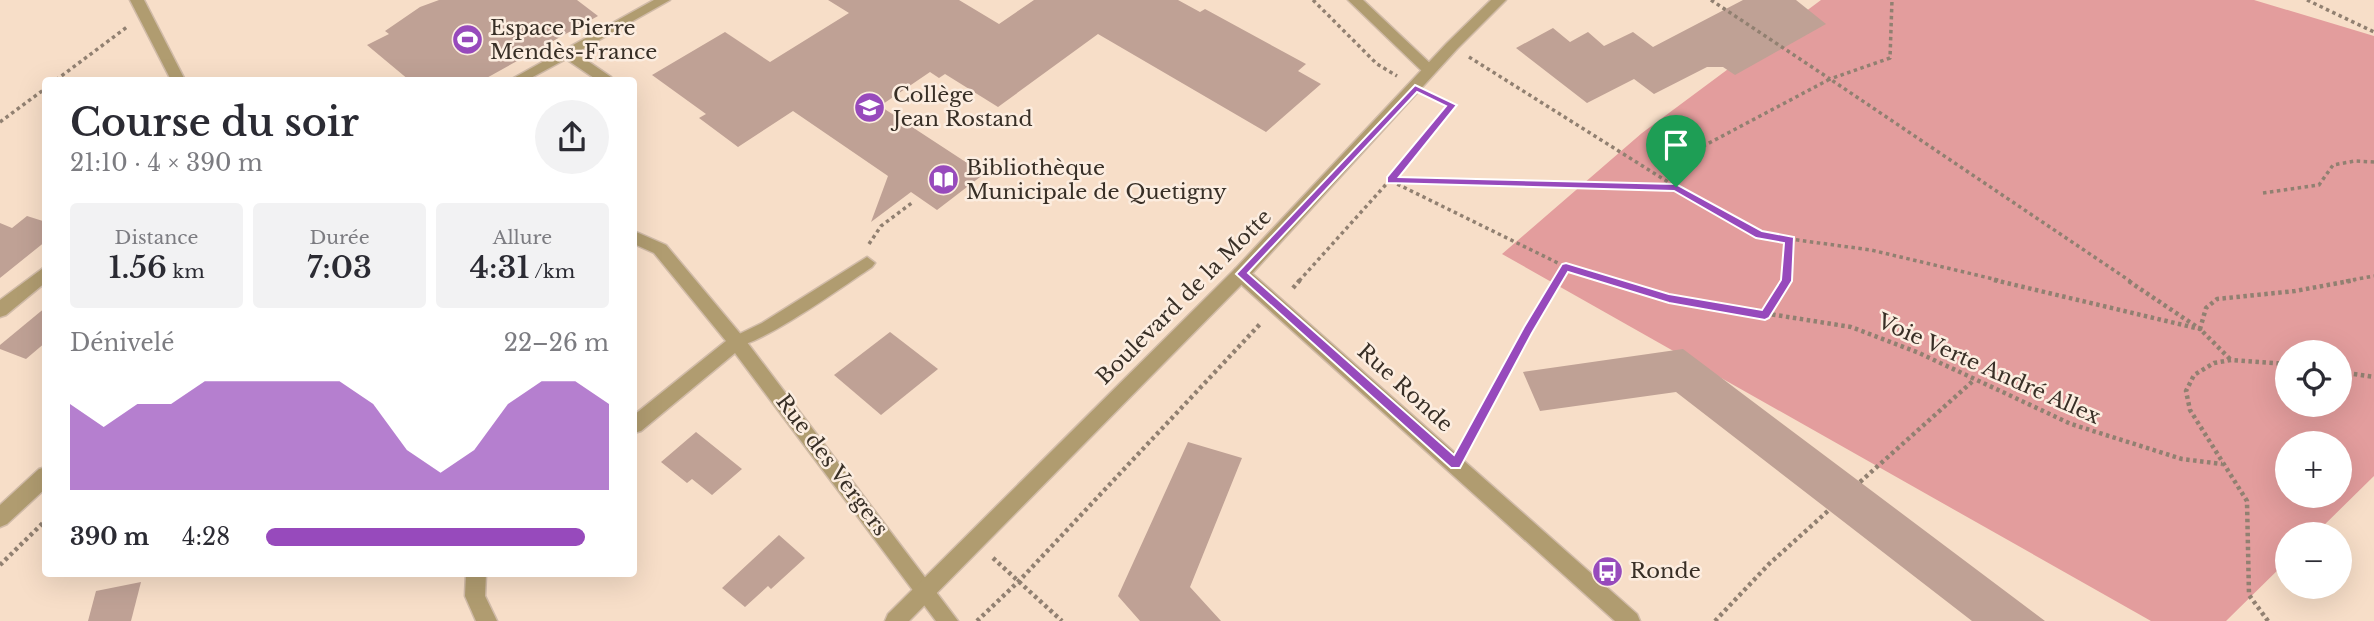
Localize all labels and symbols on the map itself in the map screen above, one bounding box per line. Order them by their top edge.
place label: Espace Pierre Mendès-France [490,15,657,65]
sports icon: Espace Pierre Mendès-France [450,23,484,57]
place label: Collège Jean Rostand [890,82,1033,132]
school or university icon: Collège Jean Rostand [853,90,887,124]
pin [1646,115,1706,187]
place label: Bibliothèque Municipale de Quetigny [966,155,1227,205]
library icon: Bibliothèque Municipale de Quetigny [926,163,960,197]
street label: Boulevard de la Motte [1091,204,1277,390]
street label: Voie Verte André Allex [1873,308,2105,430]
street label: Rue Ronde [1352,338,1458,438]
street label: Rue des Vergers [770,389,894,541]
bus stop icon: Ronde [1590,554,1624,588]
place label: Ronde [1630,558,1701,584]

